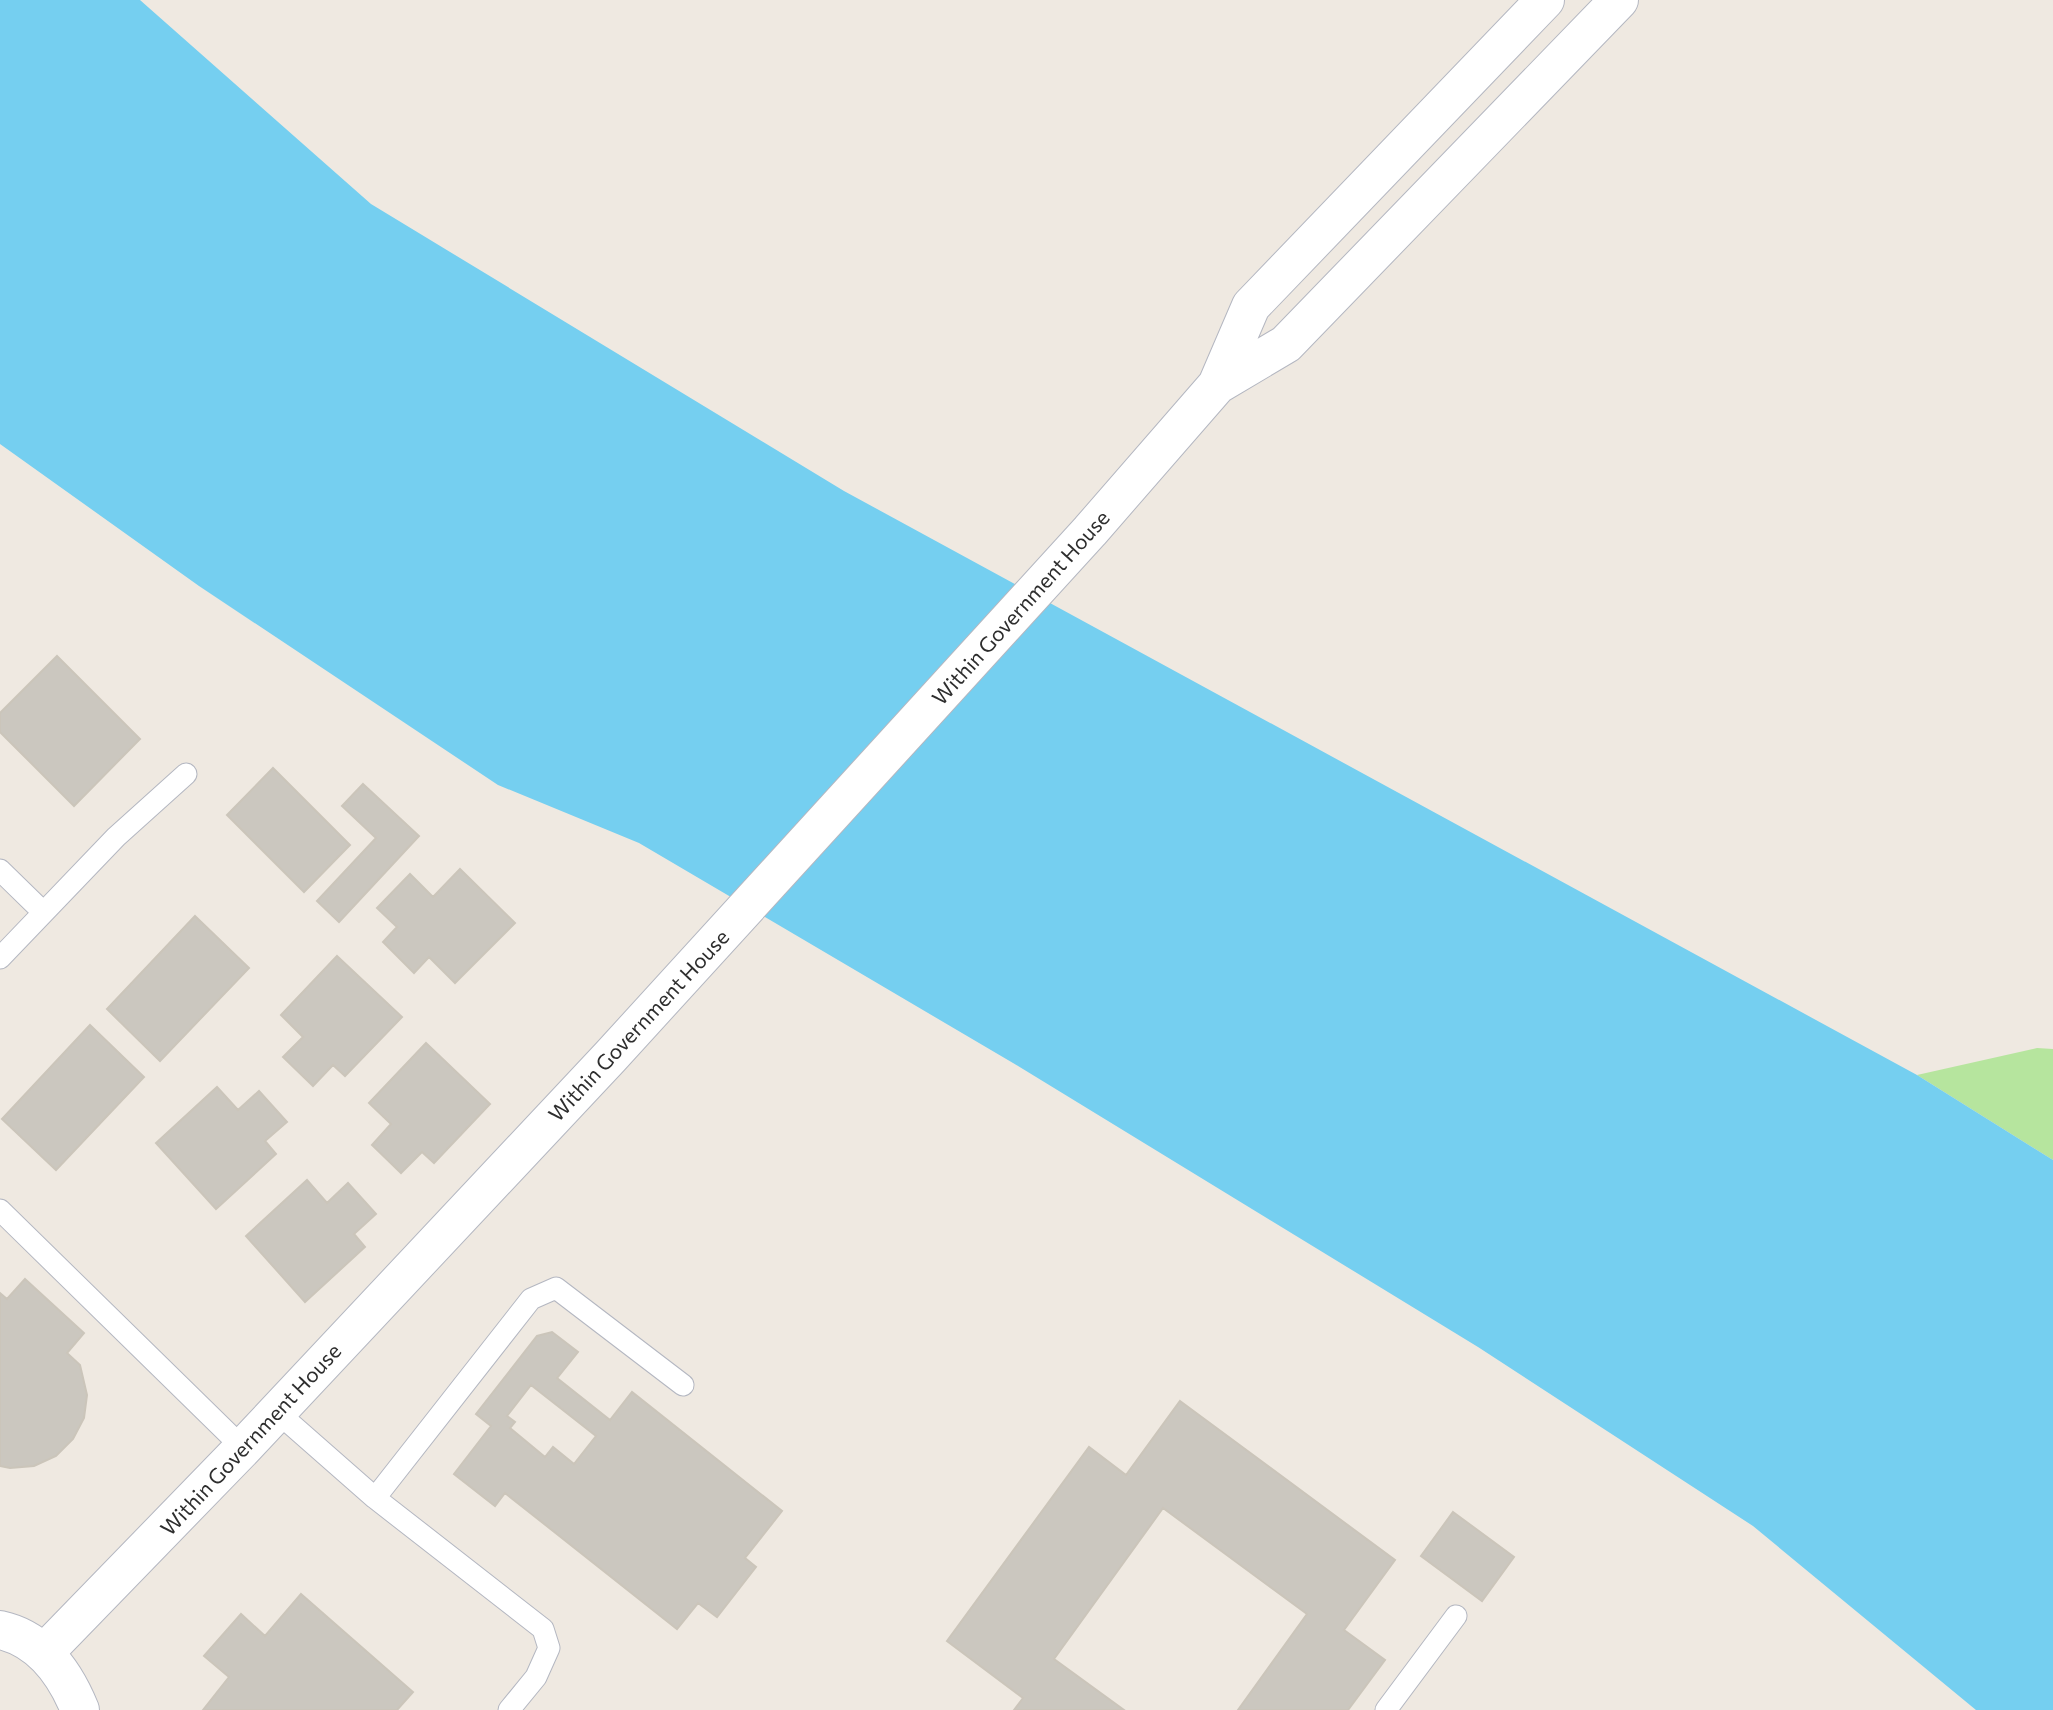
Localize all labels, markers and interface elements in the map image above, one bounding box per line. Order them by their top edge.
street label: Within Government House [926,505,1114,709]
street label: Within Government House [543,924,733,1126]
street label: Within Government House [155,1338,345,1540]

